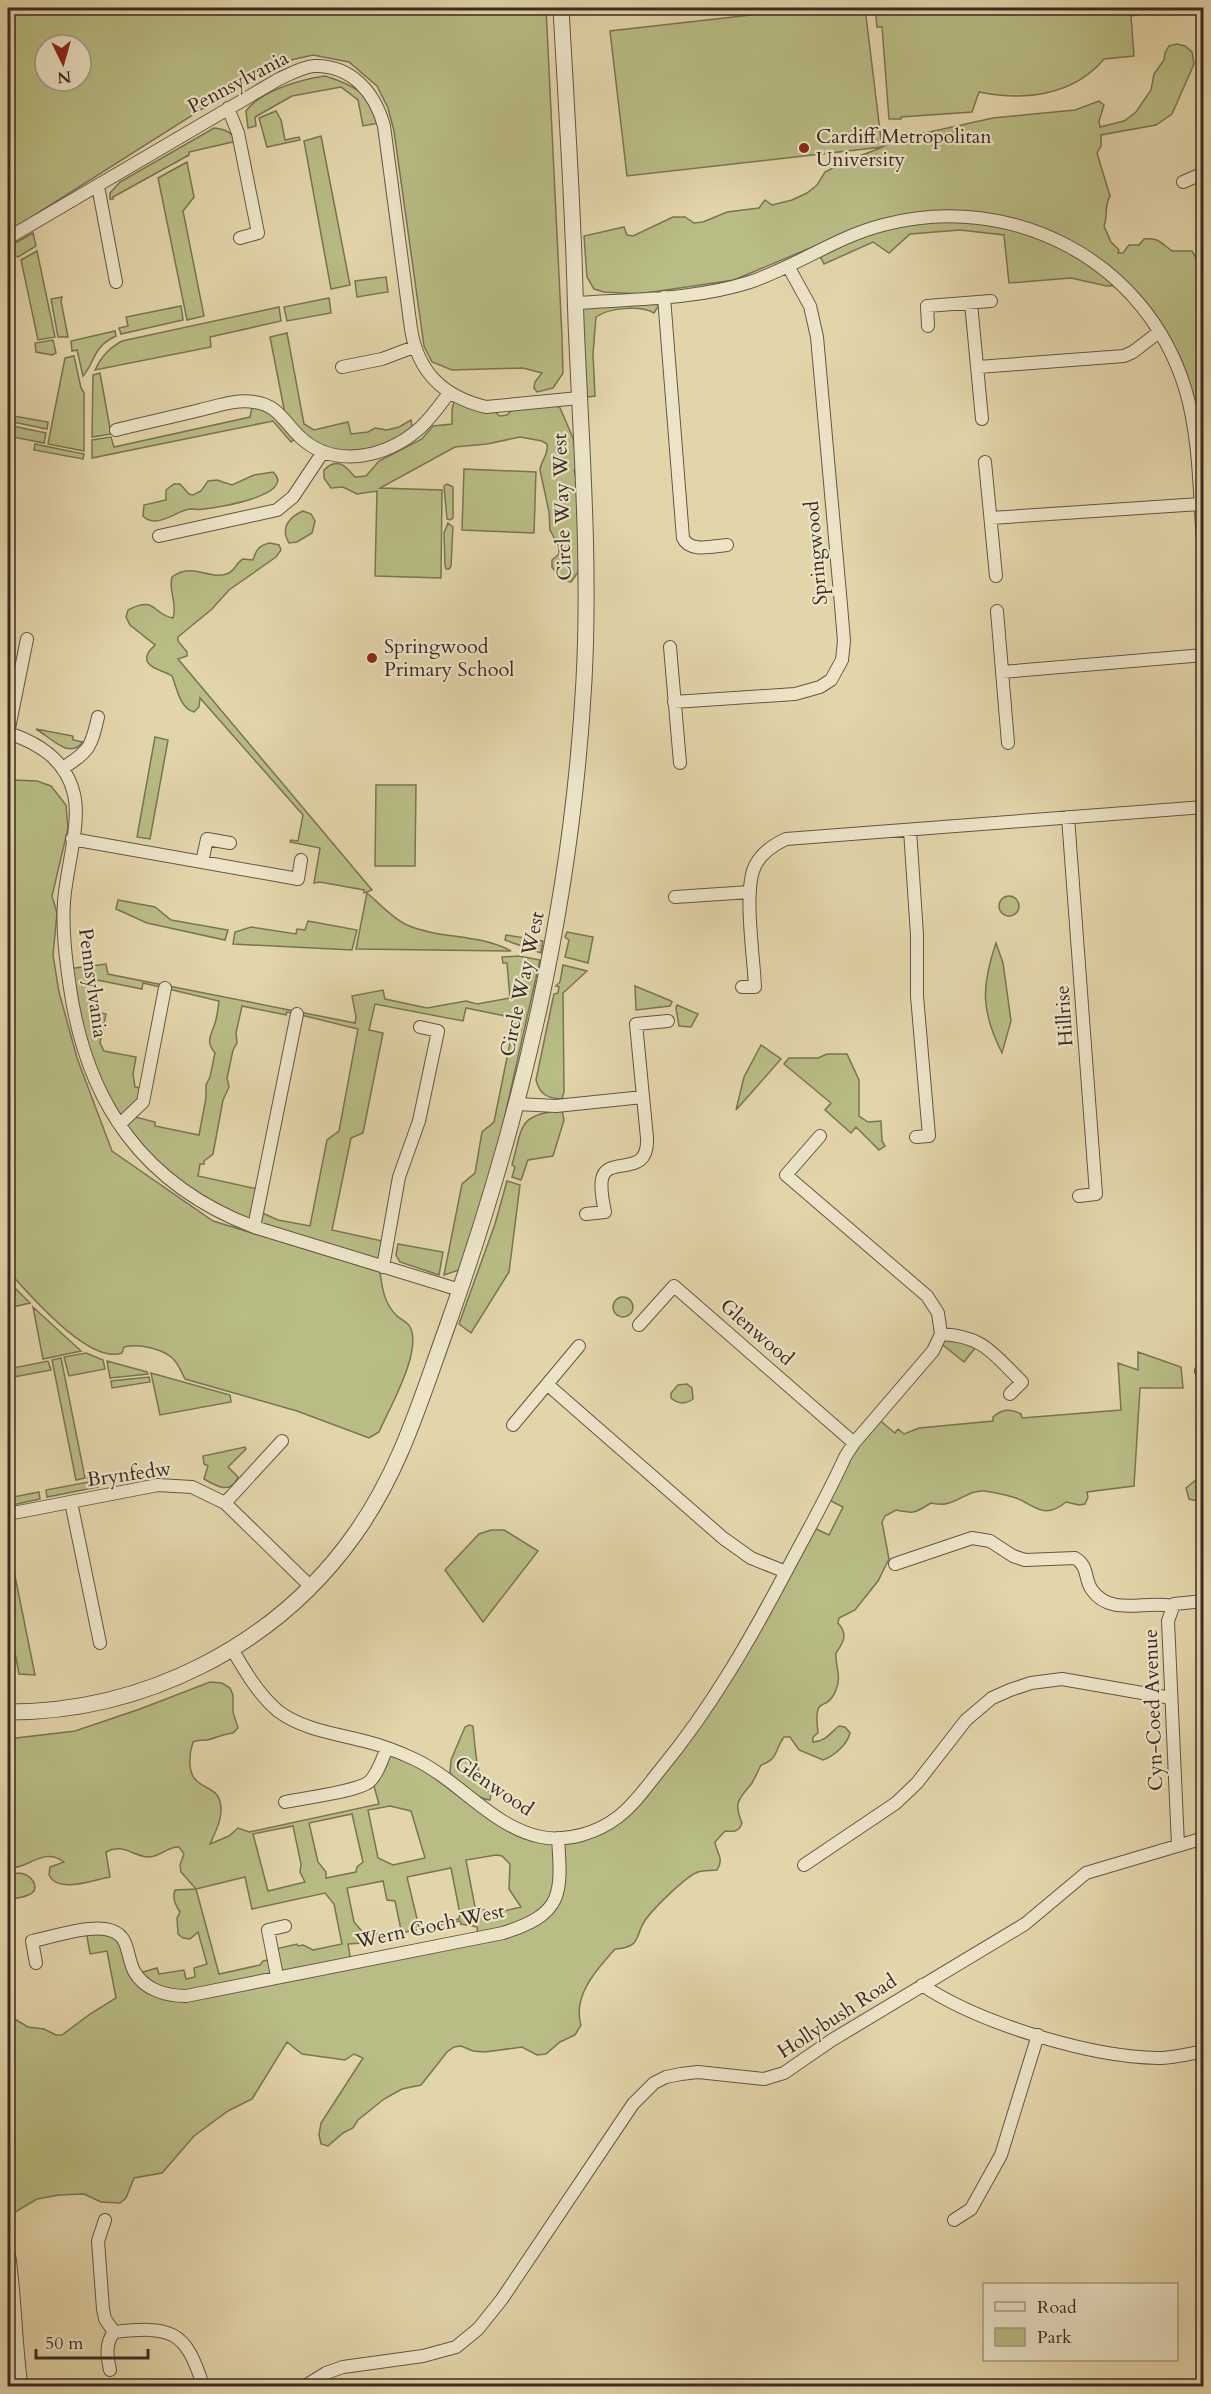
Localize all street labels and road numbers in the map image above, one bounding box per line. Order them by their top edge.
street label: Pennsylvania [183,44,293,120]
street label: Circle Way West [546,432,578,581]
street label: Springwood [798,499,834,606]
street label: Circle Way West [493,908,551,1059]
street label: Pennsylvania [72,926,114,1040]
street label: Hillrise [1048,985,1080,1047]
street label: Glenwood [714,1292,800,1372]
street label: Brynfedw [85,1455,173,1493]
street label: Cyn-Coed Avenue [1137,1628,1169,1792]
street label: Glenwood [449,1750,539,1822]
street label: Wern Goch West [352,1897,508,1955]
street label: Hollybush Road [772,1967,902,2065]

